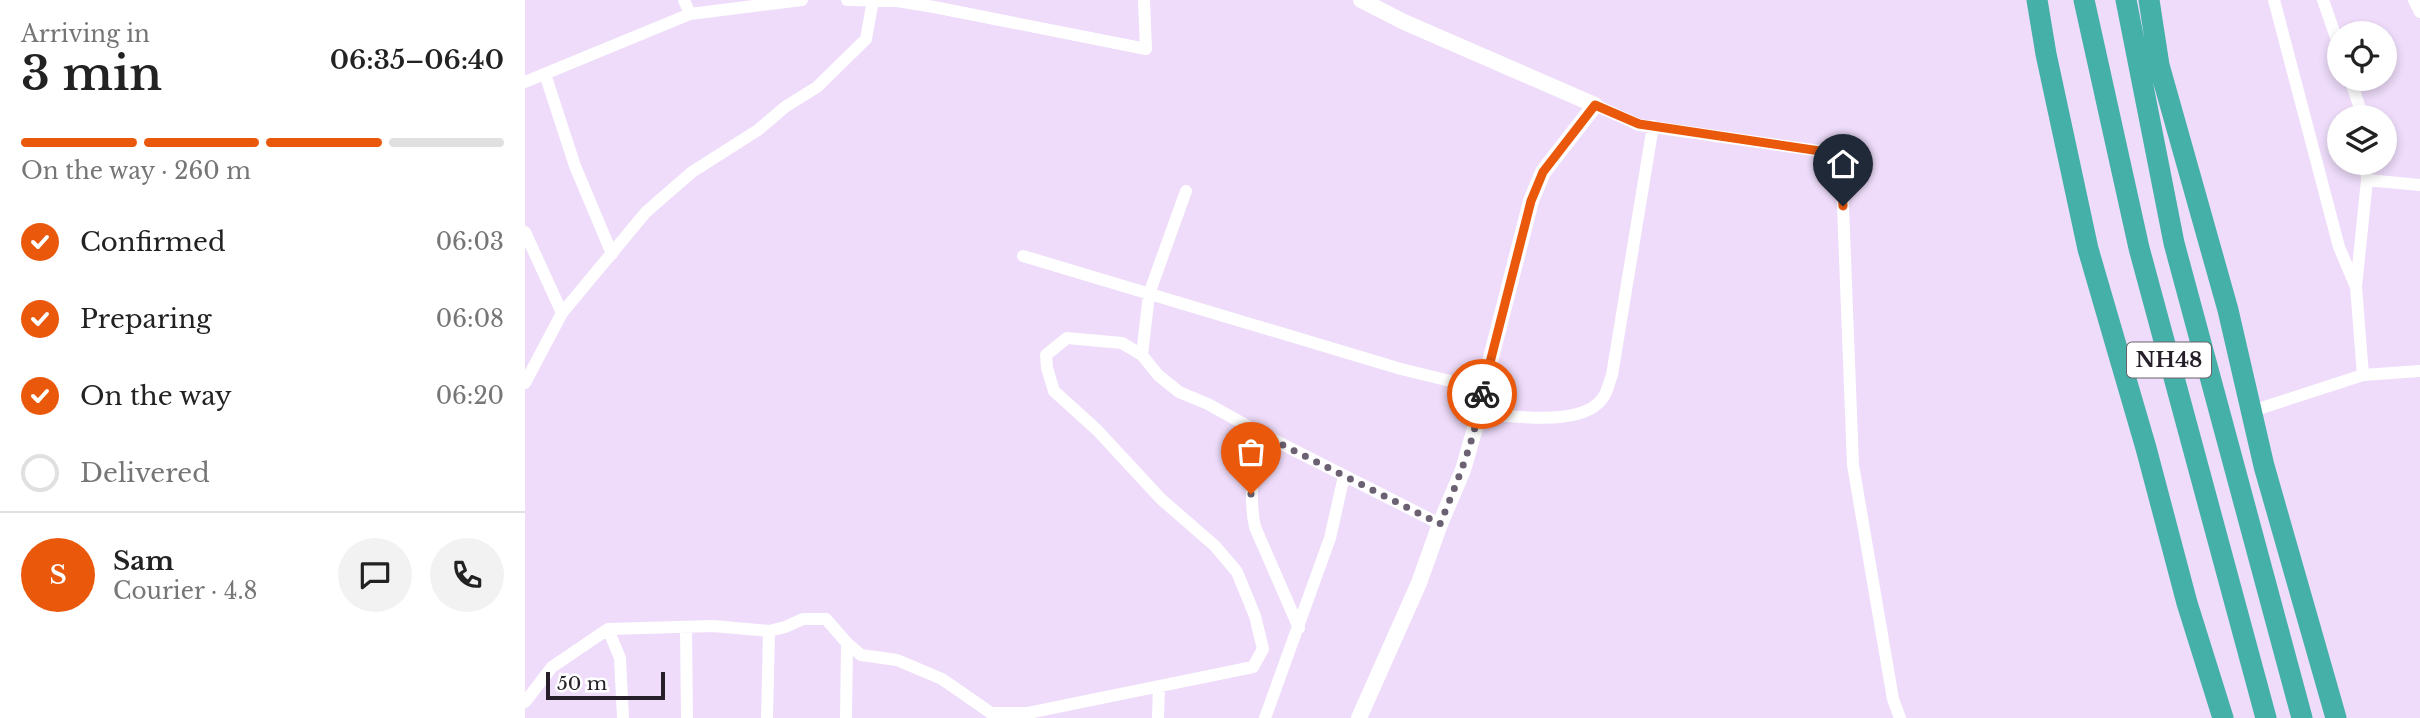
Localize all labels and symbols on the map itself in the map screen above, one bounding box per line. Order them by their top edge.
pin [1813,134,1873,206]
road number: NH48 [2127,342,2211,378]
courier [1447,359,1517,429]
pin [1221,422,1281,494]
scale bar [546,669,665,701]

